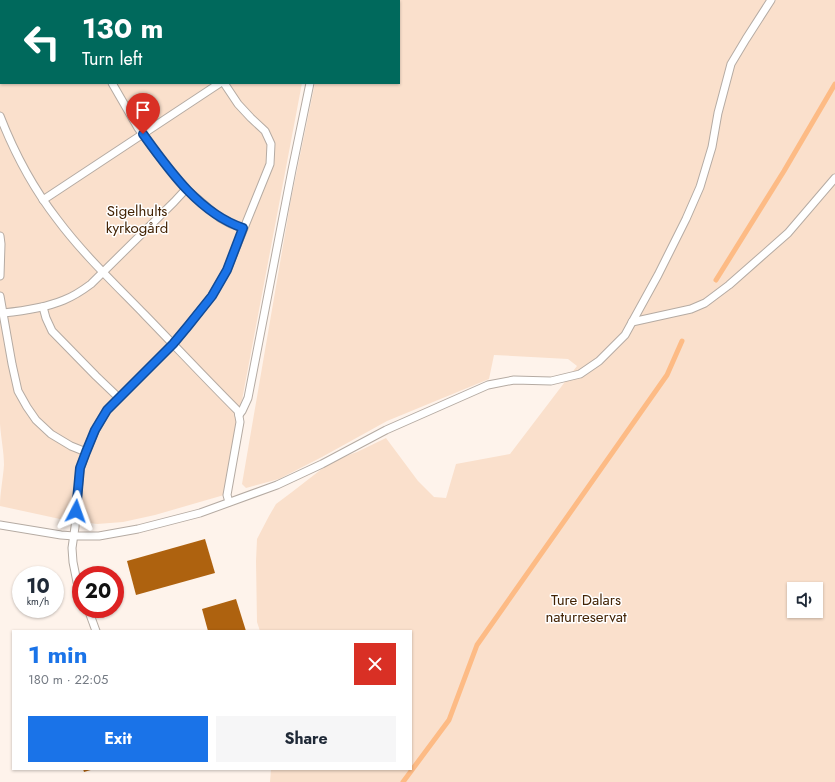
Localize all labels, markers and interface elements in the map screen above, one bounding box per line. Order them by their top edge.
text: 130 m [82,8,164,49]
icon: left [16,16,68,68]
text: Turn left [82,46,142,72]
pin [126,93,160,134]
icon: arrive [132,99,154,121]
park label: Sigelhults kyrkogård [106,200,168,239]
position arrow [55,490,97,532]
speed limit sign: 20 [72,566,124,618]
text: 10 [26,572,50,601]
map controls [787,582,823,618]
button: sound [787,582,823,618]
park label: Ture Dalars naturreservat [545,589,627,628]
text: km/h [27,594,49,609]
text: 1 min [28,637,88,672]
button: close [354,643,396,685]
text: 180 m · 22:05 [28,670,108,689]
button: Exit [28,716,208,762]
button: Share [216,716,396,762]

